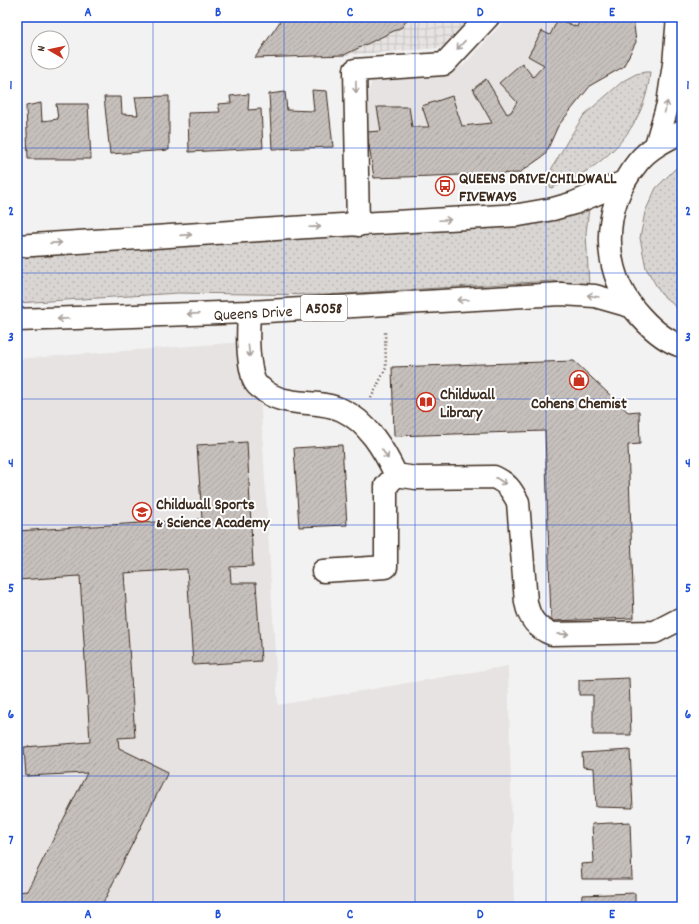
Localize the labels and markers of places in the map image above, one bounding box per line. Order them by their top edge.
place label: QUEENS DRIVE/CHILDWALL FIVEWAYS [459,168,617,209]
bus stop icon: QUEENS DRIVE/CHILDWALL FIVEWAYS [434,175,456,197]
shop icon: Cohens Chemist [568,369,590,391]
place label: Childwall Library [440,384,495,425]
library icon: Childwall Library [415,391,437,413]
place label: Cohens Chemist [531,393,627,416]
place label: Childwall Sports & Science Academy [156,494,271,535]
school or university icon: Childwall Sports & Science Academy [131,501,153,523]

